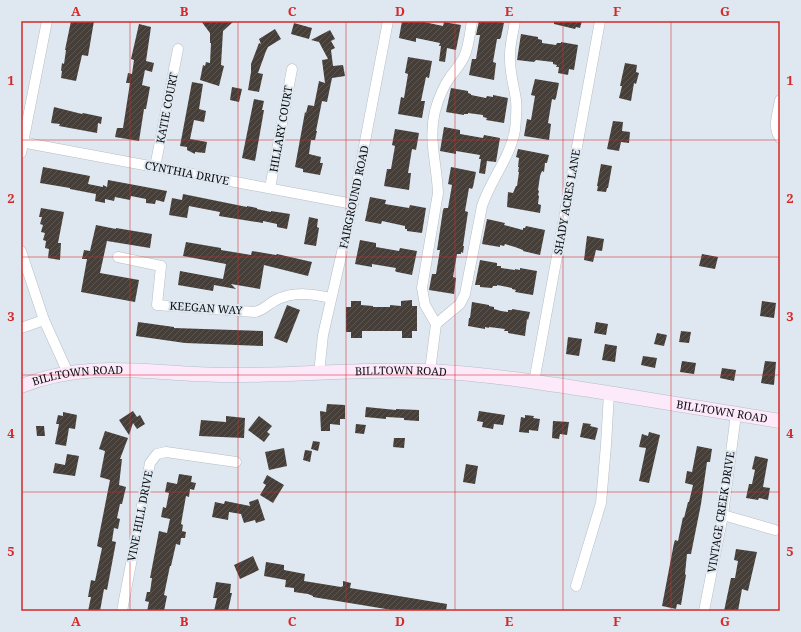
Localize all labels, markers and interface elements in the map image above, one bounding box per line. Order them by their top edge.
text: A [71,2,81,20]
text: B [180,2,189,20]
text: C [288,2,297,20]
text: D [395,2,405,20]
text: E [505,2,514,20]
text: F [613,2,621,20]
text: G [720,2,730,20]
text: 1 [7,71,15,89]
street label: KATIE COURT [152,71,181,145]
text: 1 [786,71,794,89]
street label: HILLARY COURT [266,84,296,173]
street label: FAIRGROUND ROAD [335,144,372,250]
street label: SHADY ACRES LANE [550,148,583,256]
street label: CYNTHIA DRIVE [144,157,231,188]
text: 2 [7,189,15,207]
text: 2 [786,189,794,207]
street label: KEEGAN WAY [169,297,243,318]
text: 3 [7,307,15,325]
text: 3 [786,307,794,325]
street label: BILLTOWN ROAD [30,362,123,389]
street label: BILLTOWN ROAD [354,362,447,379]
street label: BILLTOWN ROAD [675,396,769,426]
text: 4 [7,424,15,442]
text: 4 [786,424,794,442]
street label: VINTAGE CREEK DRIVE [703,450,738,574]
street label: VINE HILL DRIVE [123,469,156,563]
text: 5 [7,542,15,560]
text: 5 [786,542,794,560]
text: A [71,612,81,630]
text: B [180,612,189,630]
text: C [288,612,297,630]
text: D [395,612,405,630]
text: E [505,612,514,630]
text: F [613,612,621,630]
text: G [720,612,730,630]

